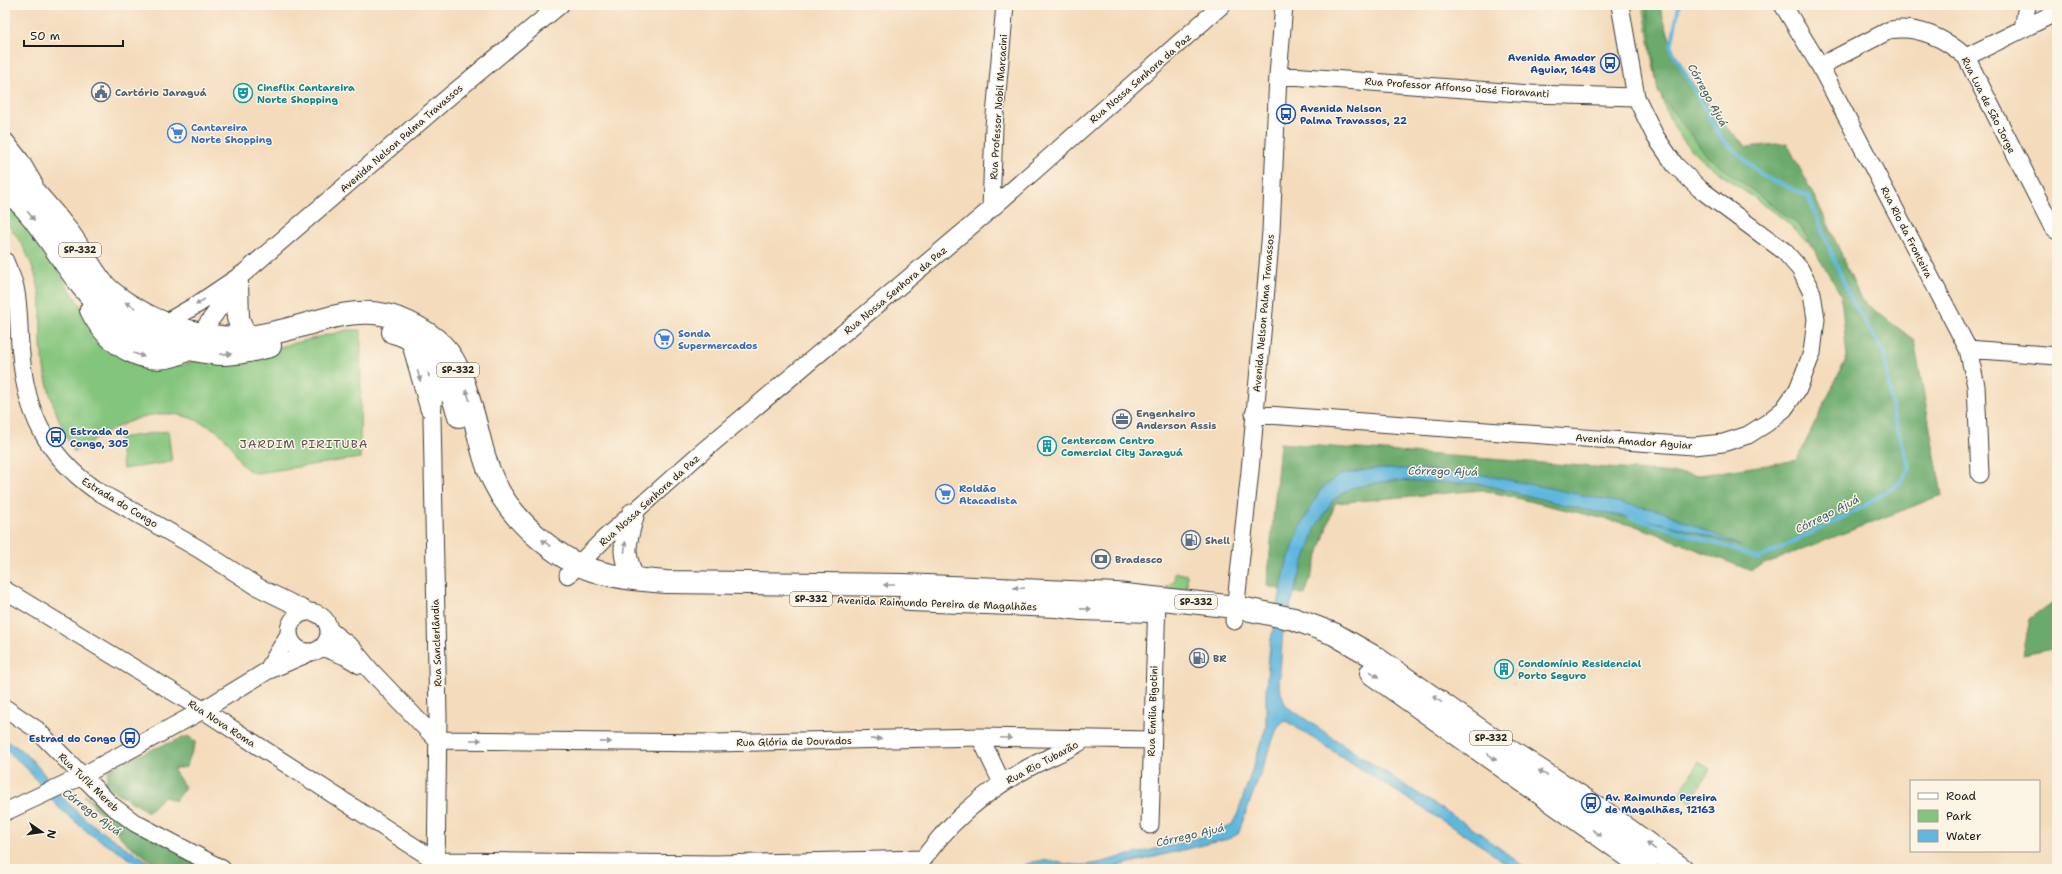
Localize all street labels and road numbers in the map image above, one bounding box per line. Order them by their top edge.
street label: Rua Nossa Senhora da Paz [1087,31,1194,126]
street label: Rua Professor Nobil Marcacini [987,34,1010,180]
street label: Rua Lua de São Jorge [1959,55,2019,156]
street label: Rua Professor Affonso José Fioravanti [1364,75,1550,100]
street label: Avenida Nelson Palma Travassos [337,81,466,195]
street label: Rua Rio da Fronteira [1878,184,1936,281]
street label: Avenida Nelson Palma Travassos [1250,233,1277,393]
road number: SP-332 [59,243,101,257]
street label: Rua Nossa Senhora da Paz [841,243,950,337]
road number: SP-332 [437,363,479,377]
street label: Avenida Amador Aguiar [1575,431,1693,452]
street label: Rua Nossa Senhora da Paz [596,452,702,549]
street label: Estrada do Congo [79,474,160,530]
road number: SP-332 [790,592,832,606]
street label: Avenida Raimundo Pereira de Magalhães [837,594,1037,613]
road number: SP-332 [1175,595,1217,609]
street label: Rua Sanclerlândia [428,598,445,687]
street label: Rua Emília Bigotini [1144,665,1161,757]
street label: Rua Nova Roma [186,697,258,750]
road number: SP-332 [1470,731,1512,745]
street label: Rua Glória de Dourados [736,734,852,749]
street label: Rua Rio Tubarão [1004,738,1081,787]
street label: Rua Tufik Mereb [56,750,122,815]

